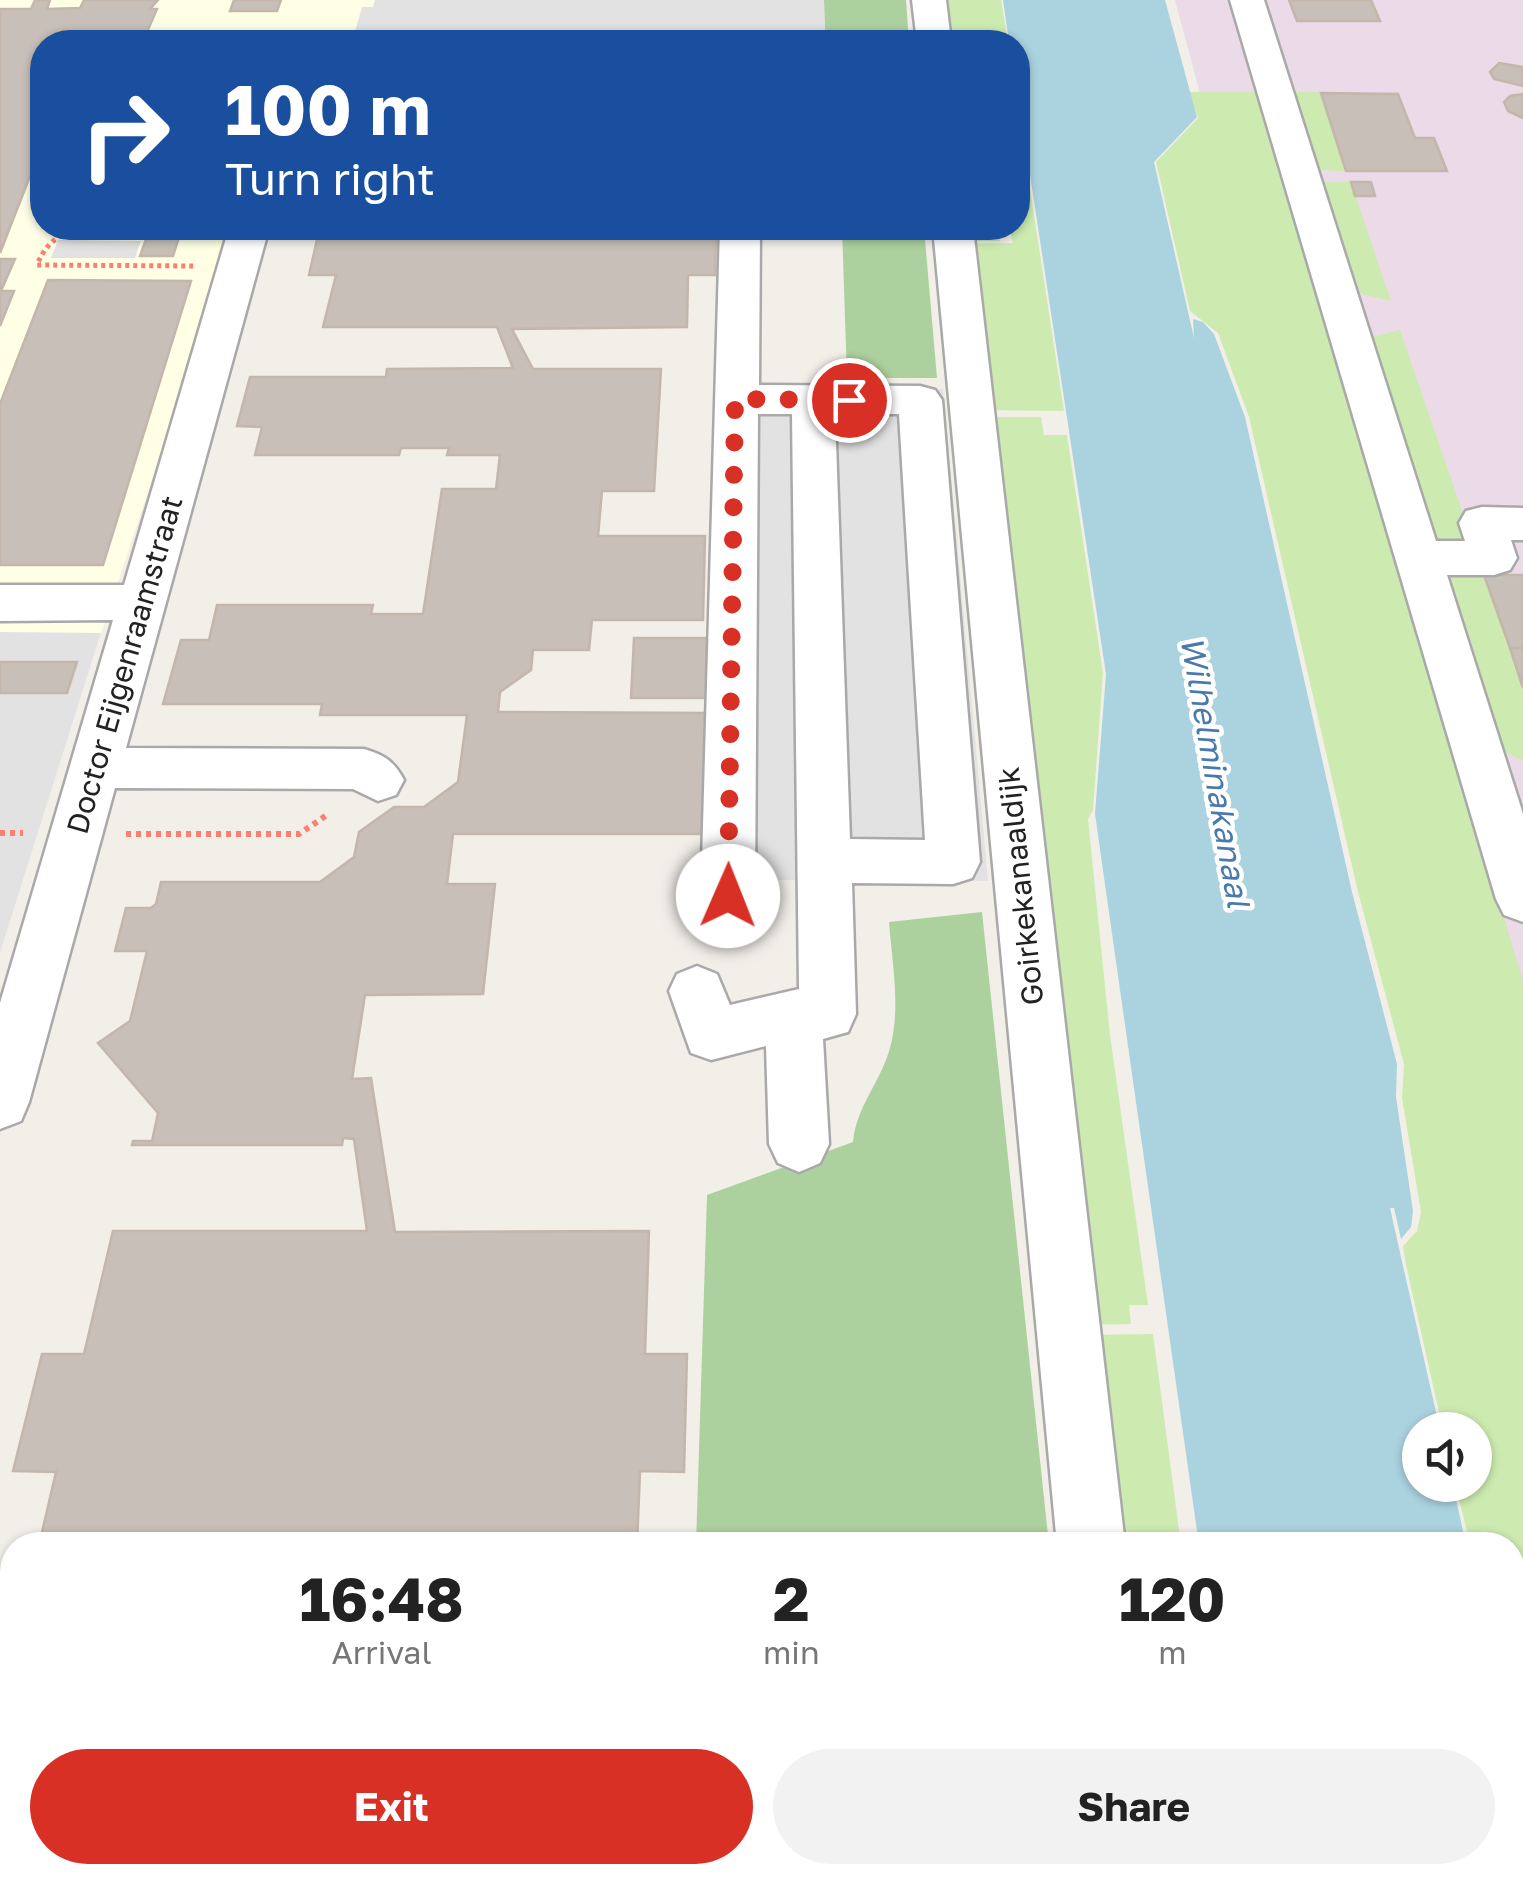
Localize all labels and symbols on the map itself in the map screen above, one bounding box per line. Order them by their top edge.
pin [807,358,892,443]
street label: Doctor Eijgenraamstraat [59,492,190,838]
water label: Wilhelminakanaal [1173,633,1259,912]
street label: Goirkekanaaldijk [990,765,1050,1007]
position arrow [676,844,780,948]

